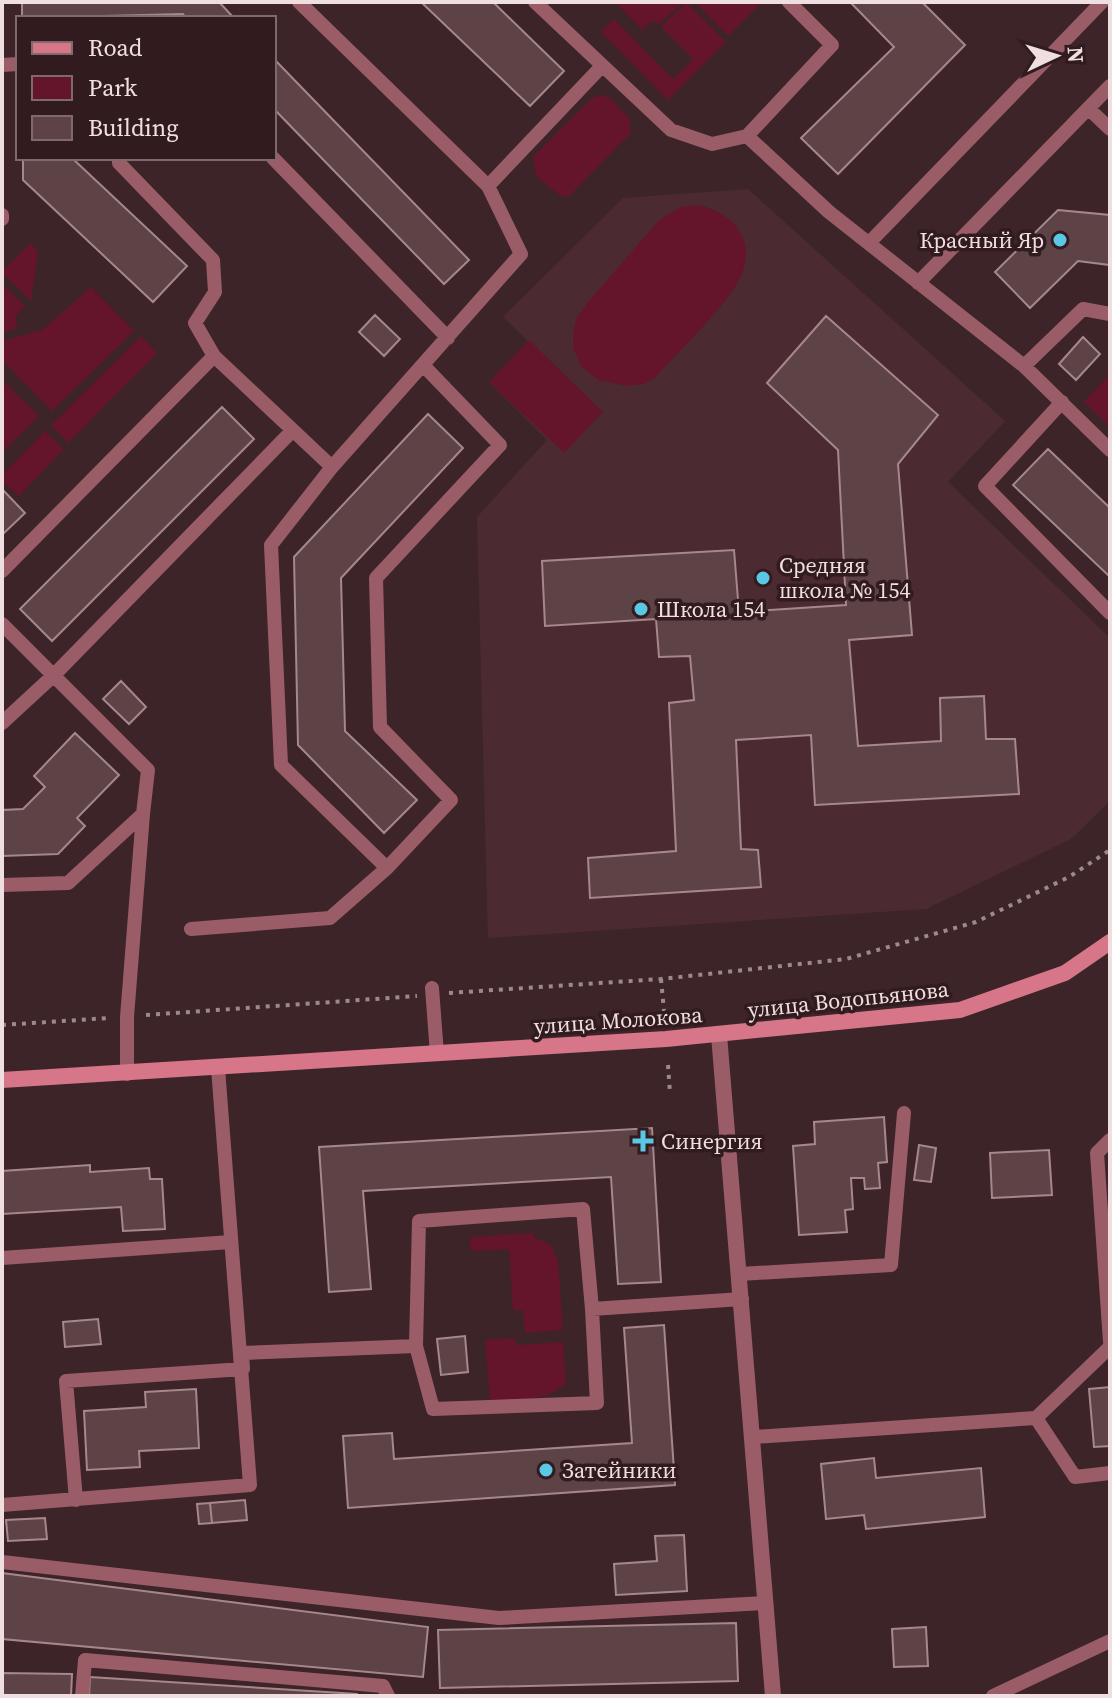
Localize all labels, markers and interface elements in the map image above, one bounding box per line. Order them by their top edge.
legend [16,16,276,160]
north arrow [1016,16,1096,96]
text: Road [88,31,143,64]
text: N [1060,46,1091,64]
text: Park [88,71,138,104]
text: Building [88,111,179,144]
place label: Красный Яр [920,225,1044,255]
marker: Красный Яр [1051,231,1069,249]
place label: Средняя школа № 154 [779,550,911,605]
marker: Средняя школа № 154 [754,569,772,587]
place label: Школа 154 [657,594,765,624]
marker: Школа 154 [632,600,650,618]
street label: улица Водопьянова [746,973,951,1024]
street label: улица Молокова [533,999,704,1041]
place label: Синергия [661,1126,762,1156]
marker: Синергия [632,1130,654,1152]
place label: Затейники [562,1455,676,1485]
marker: Затейники [537,1461,555,1479]

